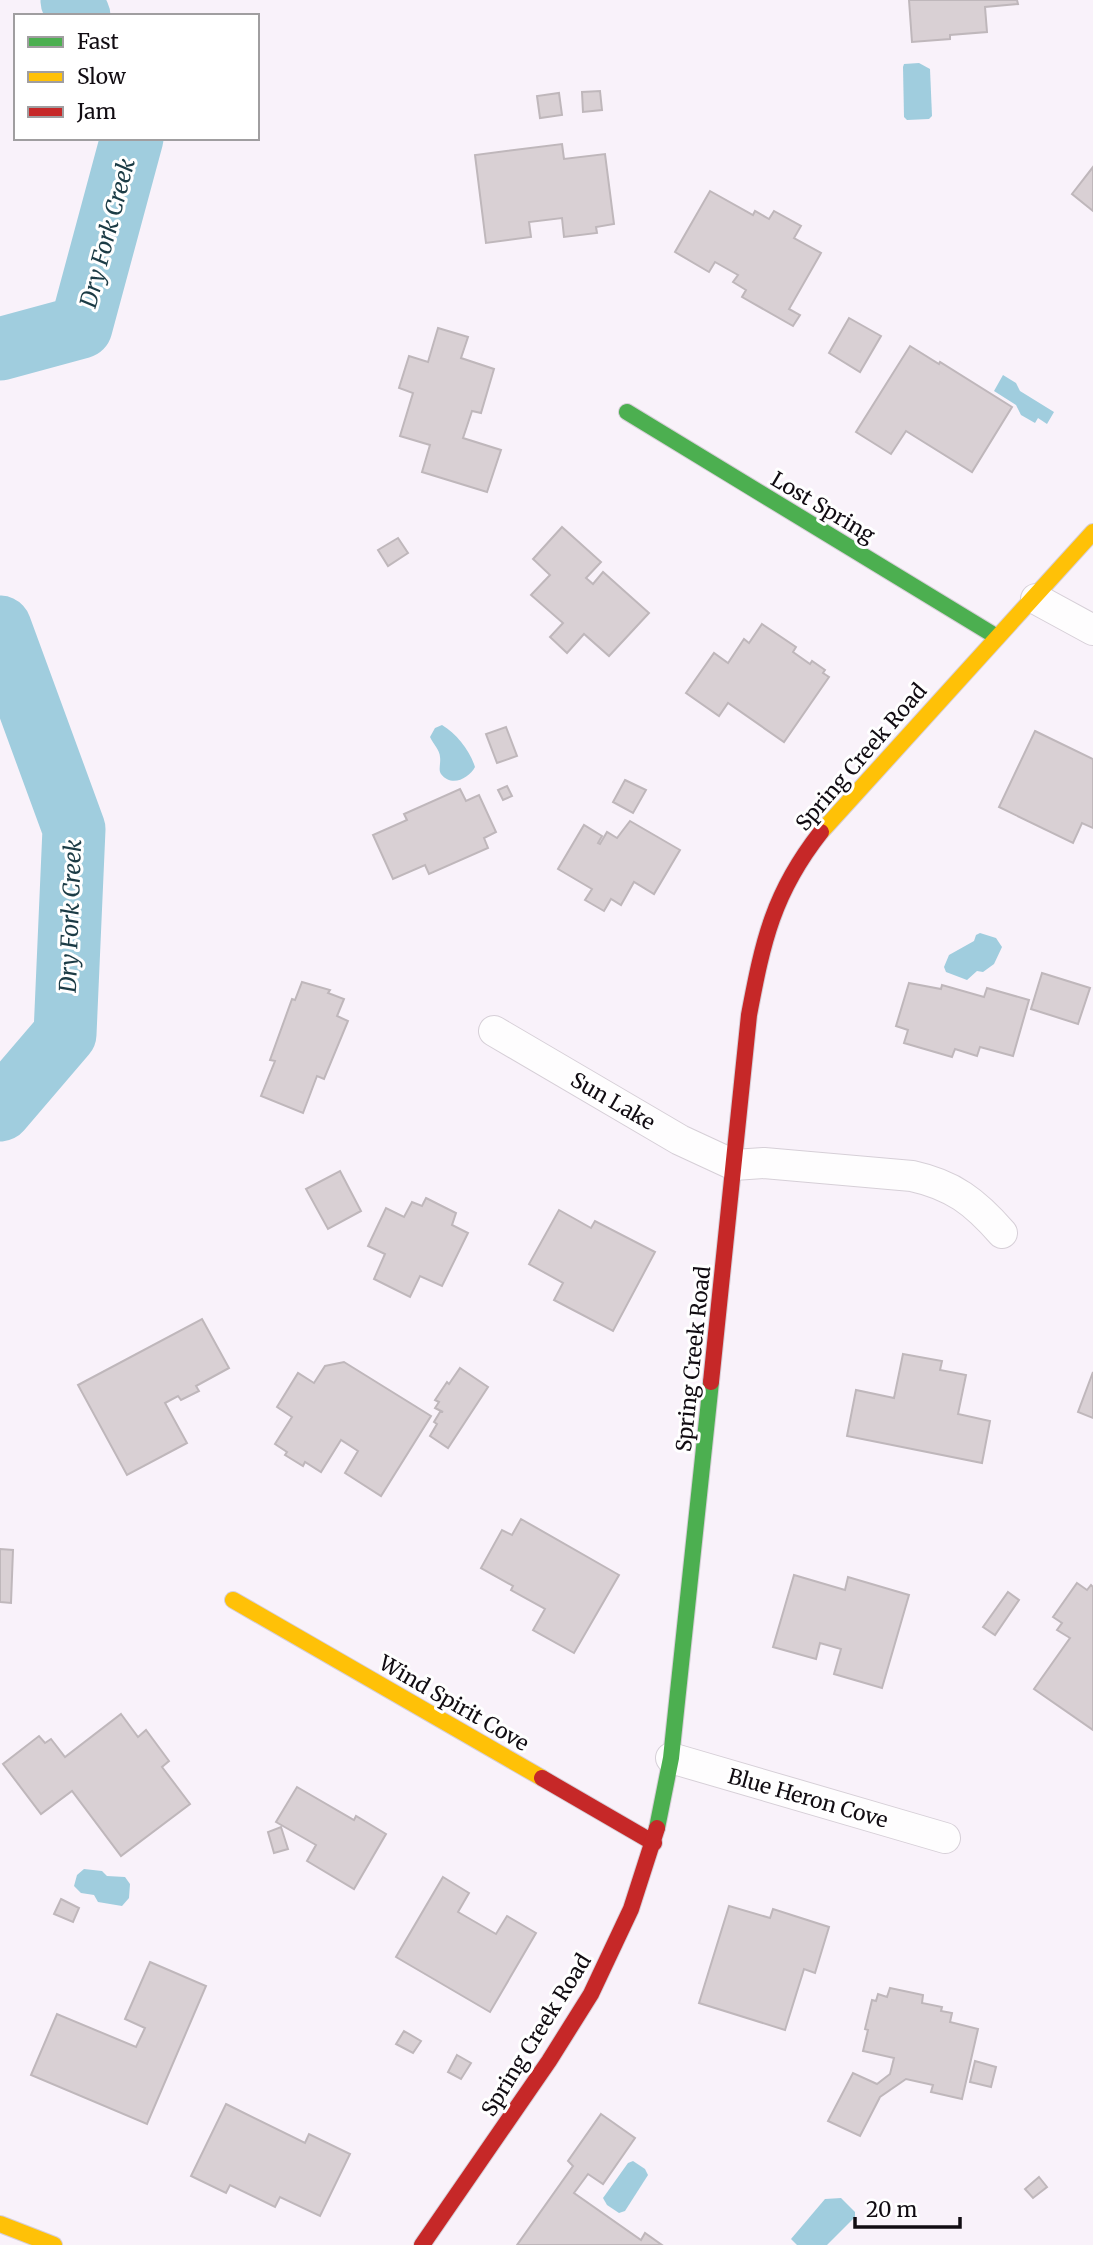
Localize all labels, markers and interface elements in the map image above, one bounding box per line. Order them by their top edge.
legend [14,14,259,140]
text: Fast [77,28,119,55]
text: Slow [77,63,126,90]
text: Jam [76,98,116,125]
water label: Dry Fork Creek [73,155,141,312]
street label: Lost Spring [766,465,880,549]
street label: Spring Creek Road [790,677,933,836]
water label: Dry Fork Creek [53,838,87,994]
street label: Sun Lake [566,1066,660,1136]
street label: Spring Creek Road [670,1264,716,1453]
street label: Wind Spirit Cove [373,1649,534,1757]
street label: Blue Heron Cove [725,1762,891,1834]
street label: Spring Creek Road [475,1948,597,2121]
scale bar [855,2186,960,2230]
text: 20 m [866,2196,918,2223]

